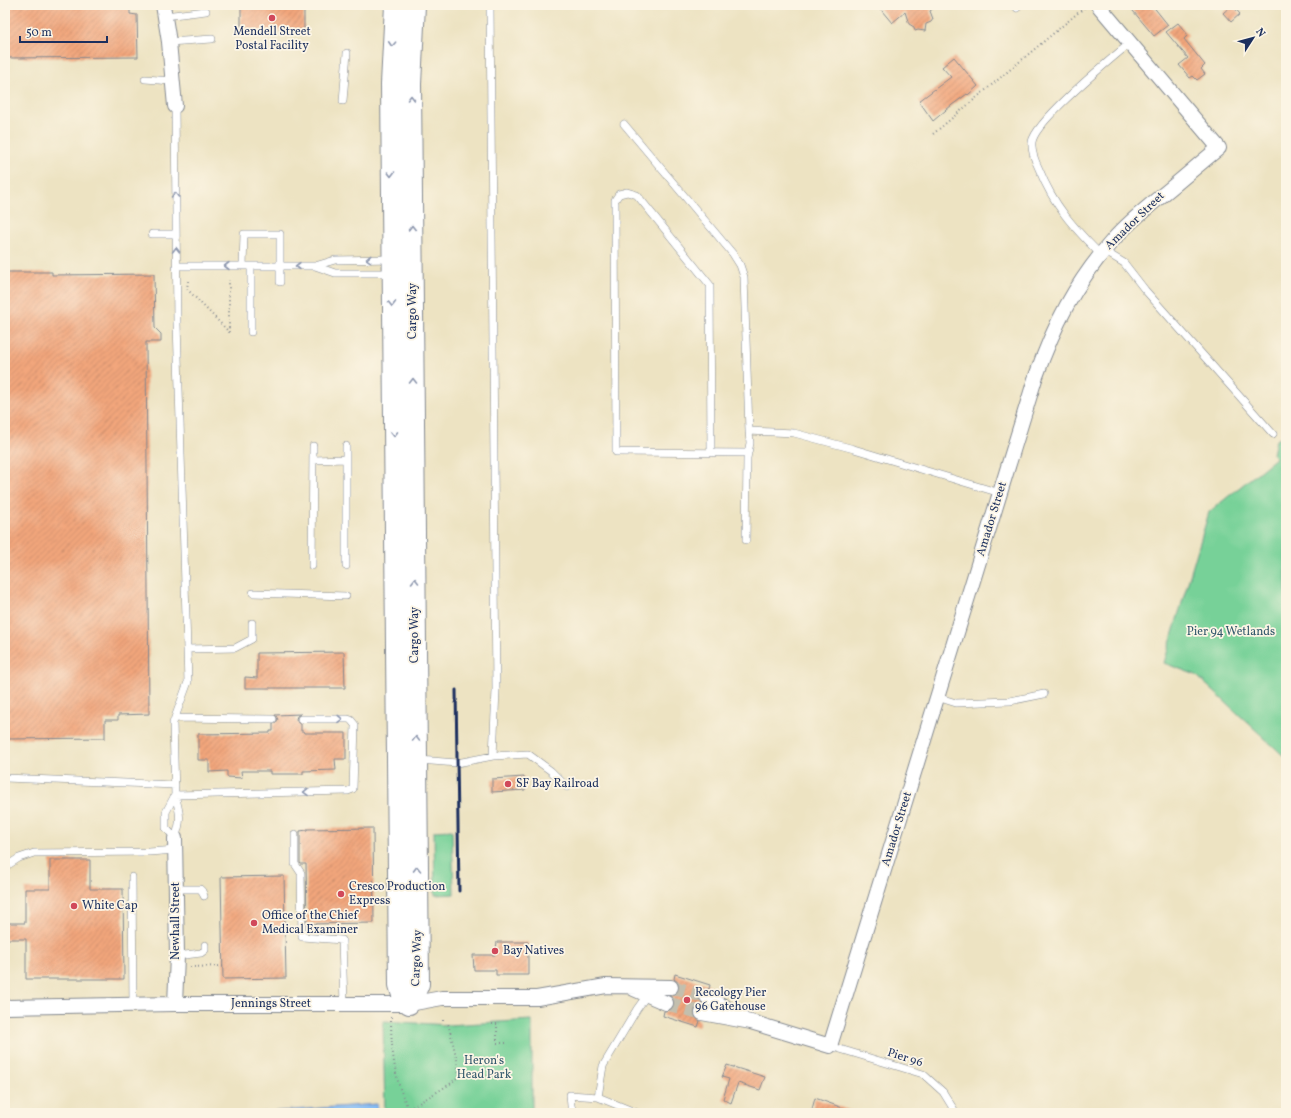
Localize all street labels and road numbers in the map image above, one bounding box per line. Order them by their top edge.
street label: Amador Street [1102,188,1168,254]
street label: Cargo Way [405,282,421,339]
street label: Amador Street [973,480,1011,558]
street label: Cargo Way [407,606,423,663]
street label: Amador Street [878,790,916,868]
street label: Newhall Street [168,882,184,960]
street label: Cargo Way [408,929,426,987]
street label: Jennings Street [231,996,311,1012]
street label: Pier 96 [885,1045,925,1071]

